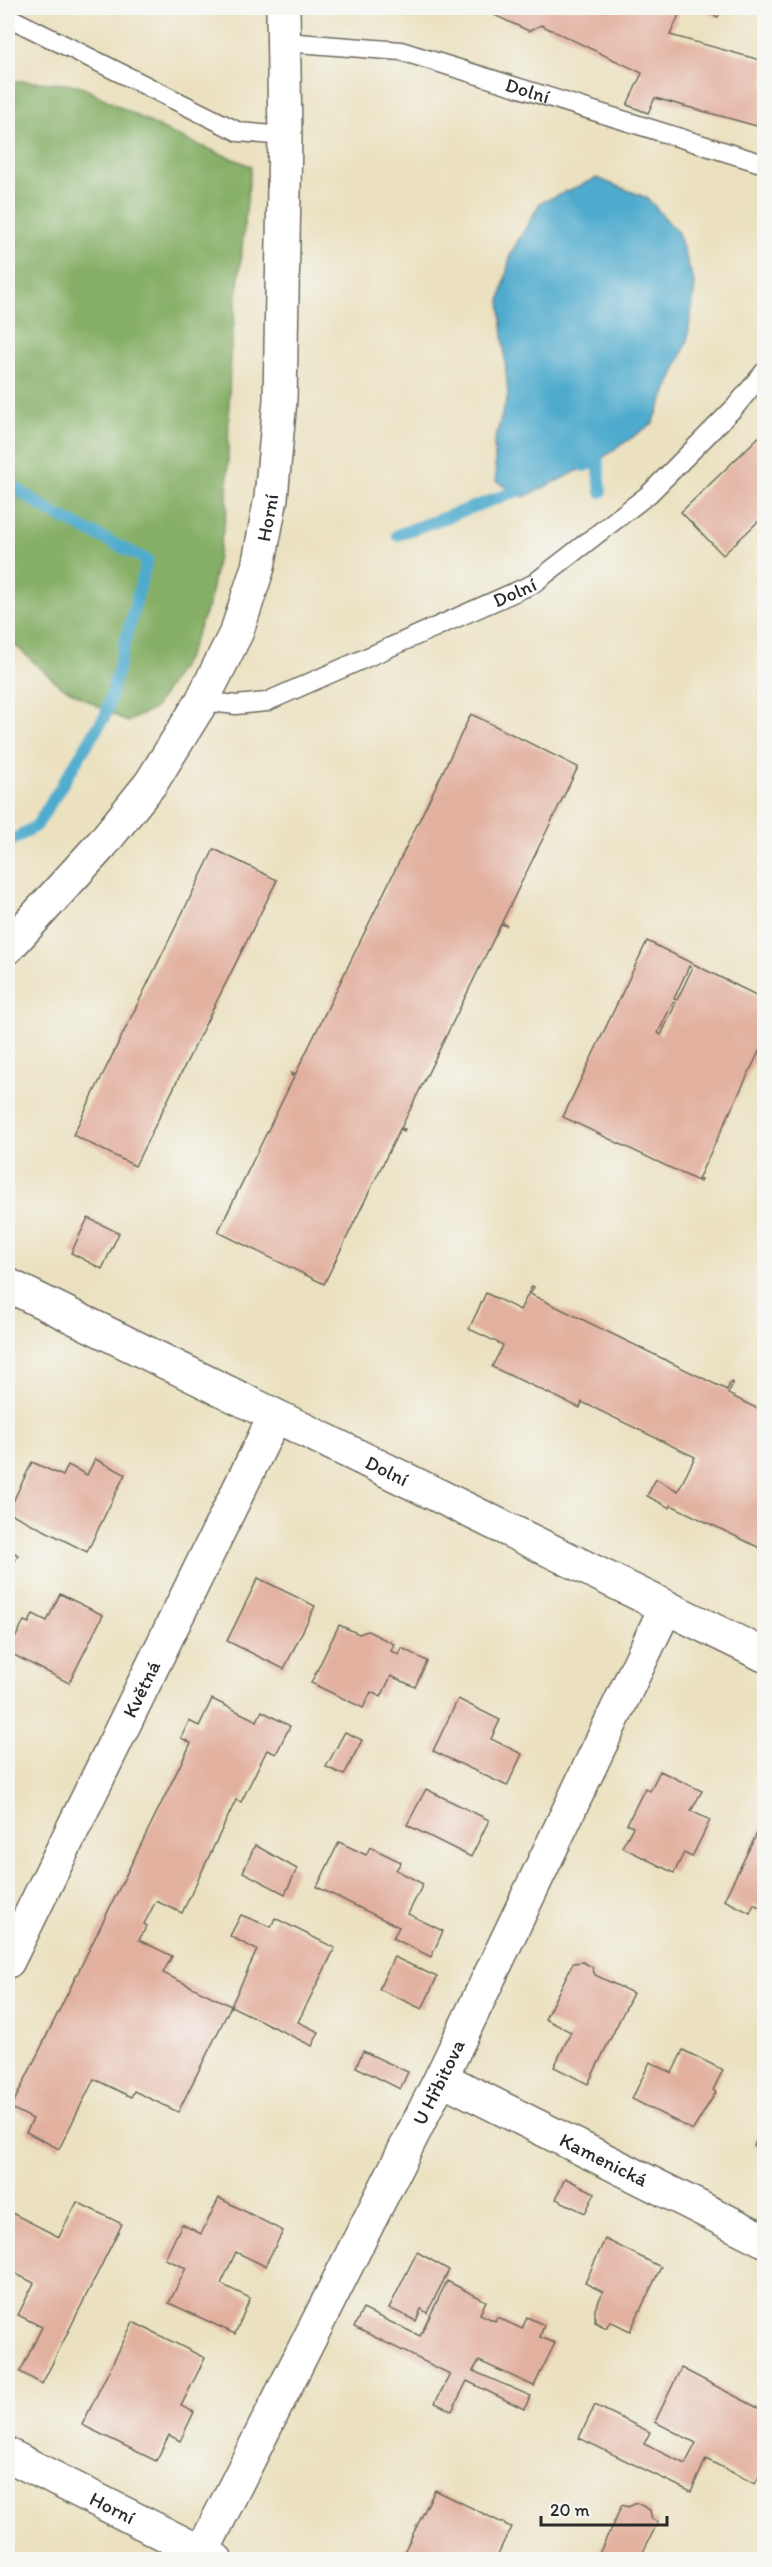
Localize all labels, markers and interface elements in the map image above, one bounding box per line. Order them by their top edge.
street label: Dolní [503,72,553,109]
street label: Horní [251,493,283,543]
street label: Dolní [489,572,540,612]
street label: Dolní [362,1450,413,1491]
street label: Květná [117,1656,166,1721]
street label: U Hřbitova [407,2035,470,2129]
street label: Kamenická [556,2127,652,2192]
street label: Horní [86,2486,139,2529]
scale bar [541,2489,667,2527]
text: 20 m [550,2499,590,2521]

